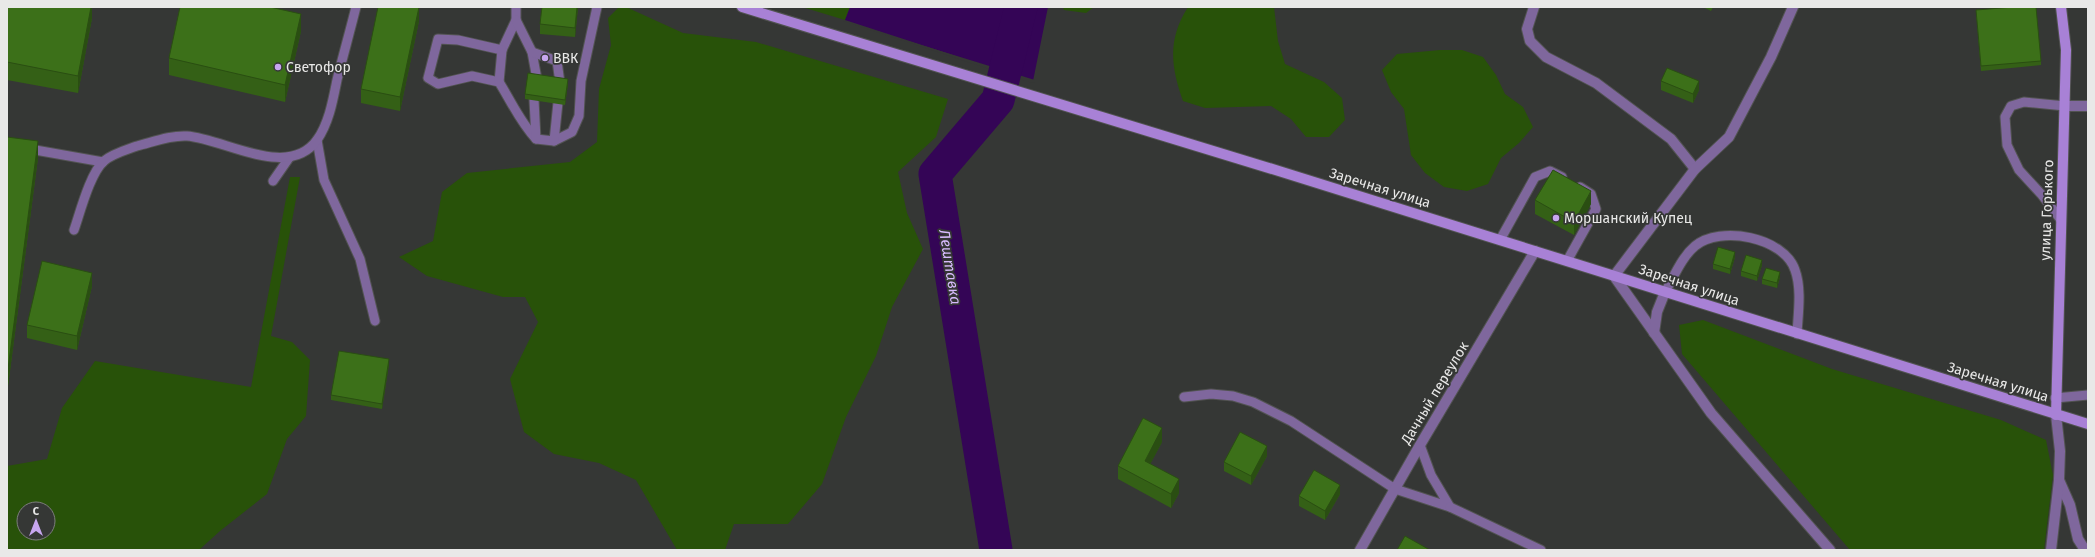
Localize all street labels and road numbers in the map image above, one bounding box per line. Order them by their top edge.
street label: улица Горького [2037,159,2057,261]
street label: Заречная улица [1327,165,1433,211]
street label: Заречная улица [1636,261,1742,309]
street label: Дачный переулок [1397,338,1473,448]
street label: Заречная улица [1945,359,2051,405]

